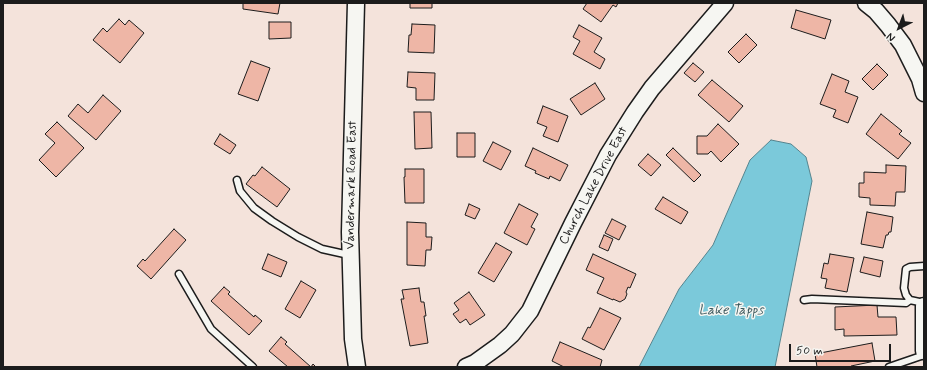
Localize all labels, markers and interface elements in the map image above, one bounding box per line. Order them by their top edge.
north arrow [879,8,919,48]
text: N [884,29,898,45]
street label: Vandermark Road East [343,120,361,250]
street label: Church Lake Drive East [556,124,632,248]
water label: Lake Tapps [699,303,763,319]
scale bar [791,336,893,362]
text: 50 m [796,343,823,359]

